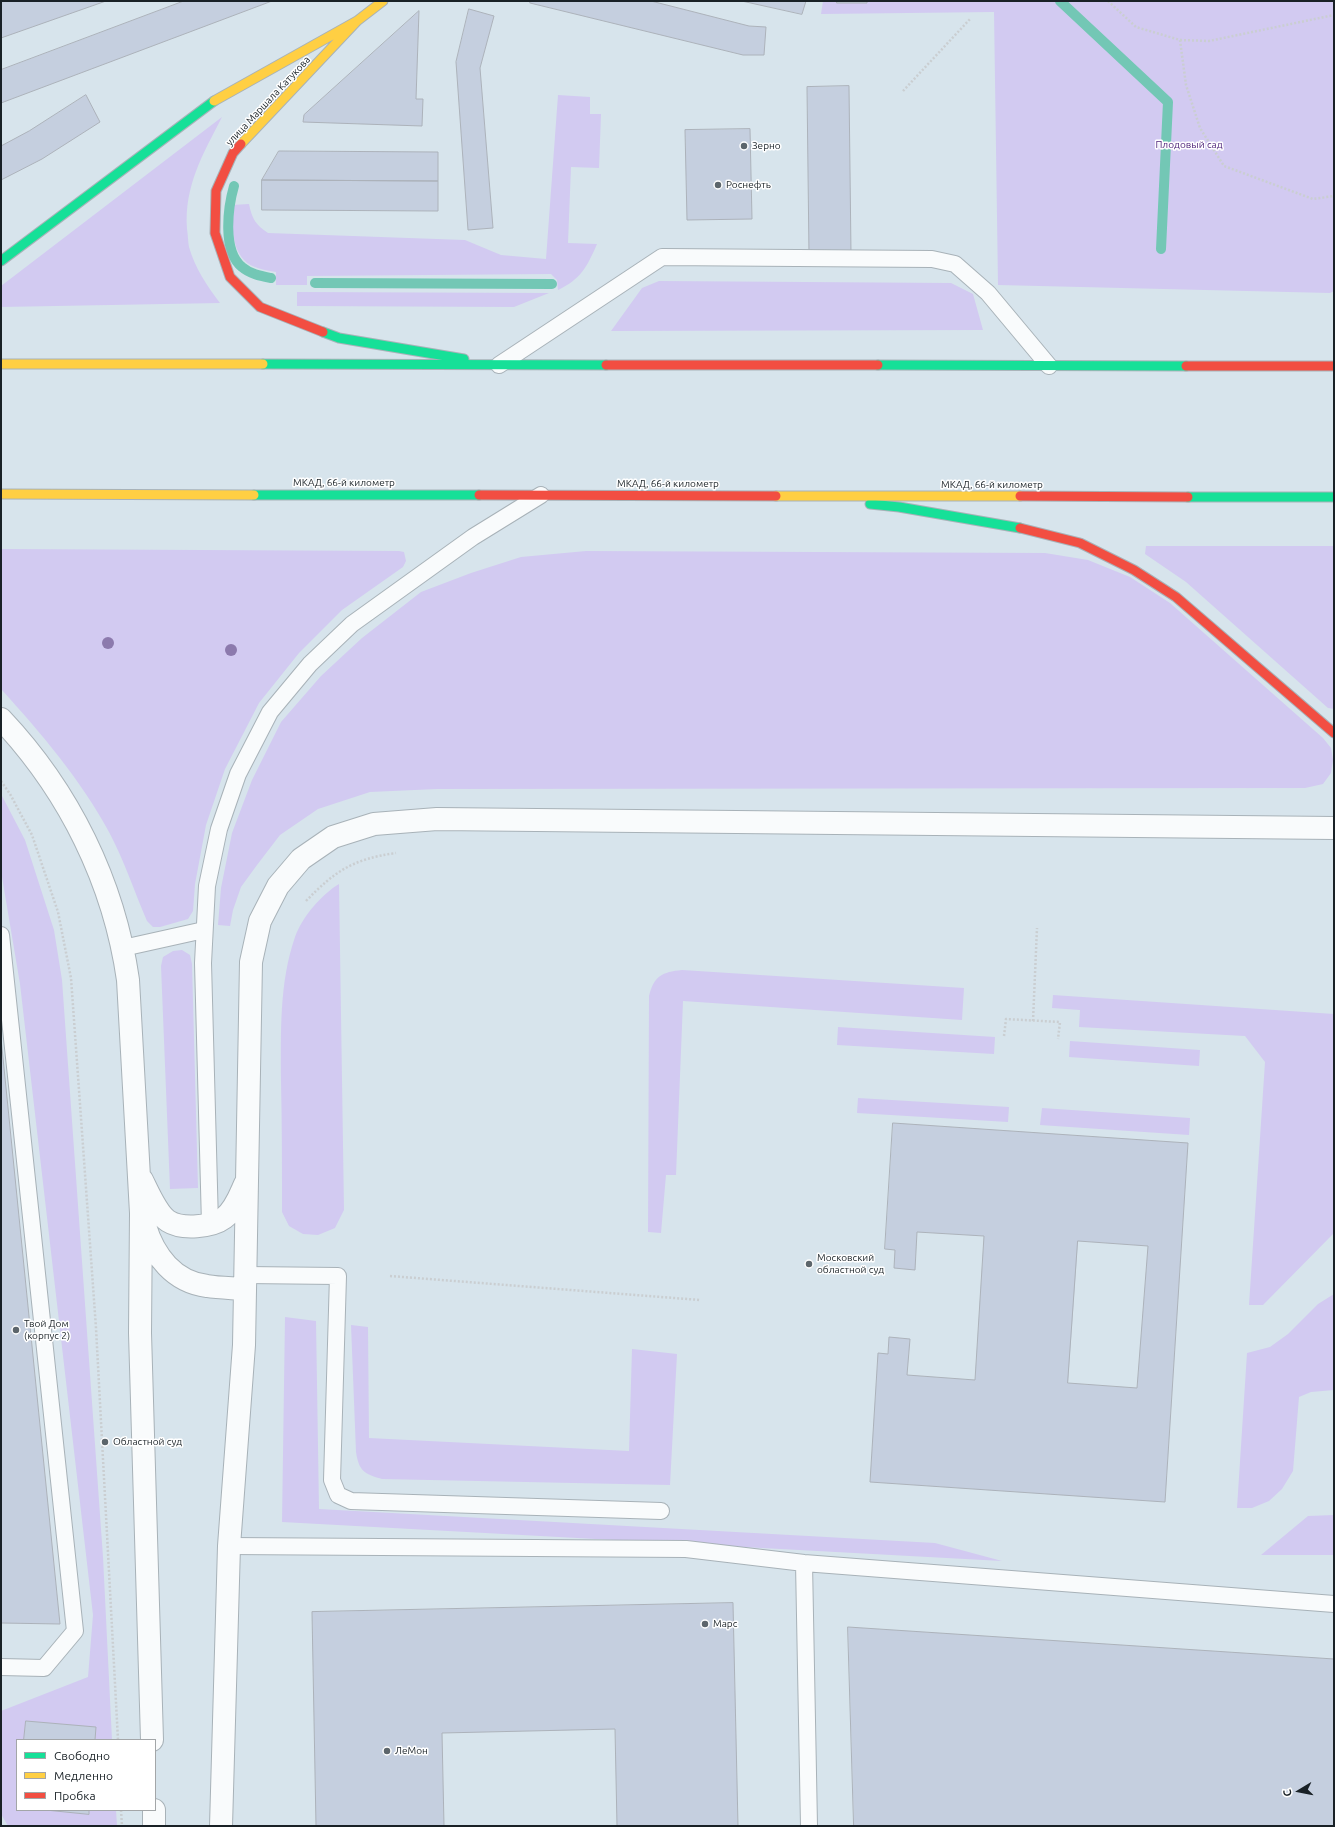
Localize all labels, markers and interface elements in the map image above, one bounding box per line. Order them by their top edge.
street label: улица Маршала Катукова [223,54,313,148]
park label: Плодовый сад [1155,139,1223,151]
place label: Зерно [752,140,781,152]
marker: Зерно [739,141,749,151]
place label: Роснефть [726,179,771,191]
marker: Роснефть [713,180,723,190]
street label: МКАД, 66-й километр [293,477,395,489]
street label: МКАД, 66-й километр [617,478,719,490]
street label: МКАД, 66-й километр [941,479,1043,491]
place label: Московский областной суд [817,1252,884,1276]
marker: Московский областной суд [804,1259,814,1269]
place label: Твой Дом (корпус 2) [24,1318,70,1342]
marker: Твой Дом (корпус 2) [11,1325,21,1335]
place label: Областной суд [113,1436,182,1448]
marker: Областной суд [100,1437,110,1447]
place label: Марс [713,1618,737,1630]
marker: Марс [700,1619,710,1629]
legend [16,1739,156,1811]
place label: ЛеМон [395,1745,428,1757]
marker: ЛеМон [382,1746,392,1756]
text: Свободно [54,1749,110,1762]
text: Медленно [54,1769,113,1782]
north arrow [1279,1771,1319,1811]
text: Пробка [54,1789,96,1802]
text: С [1281,1789,1294,1798]

